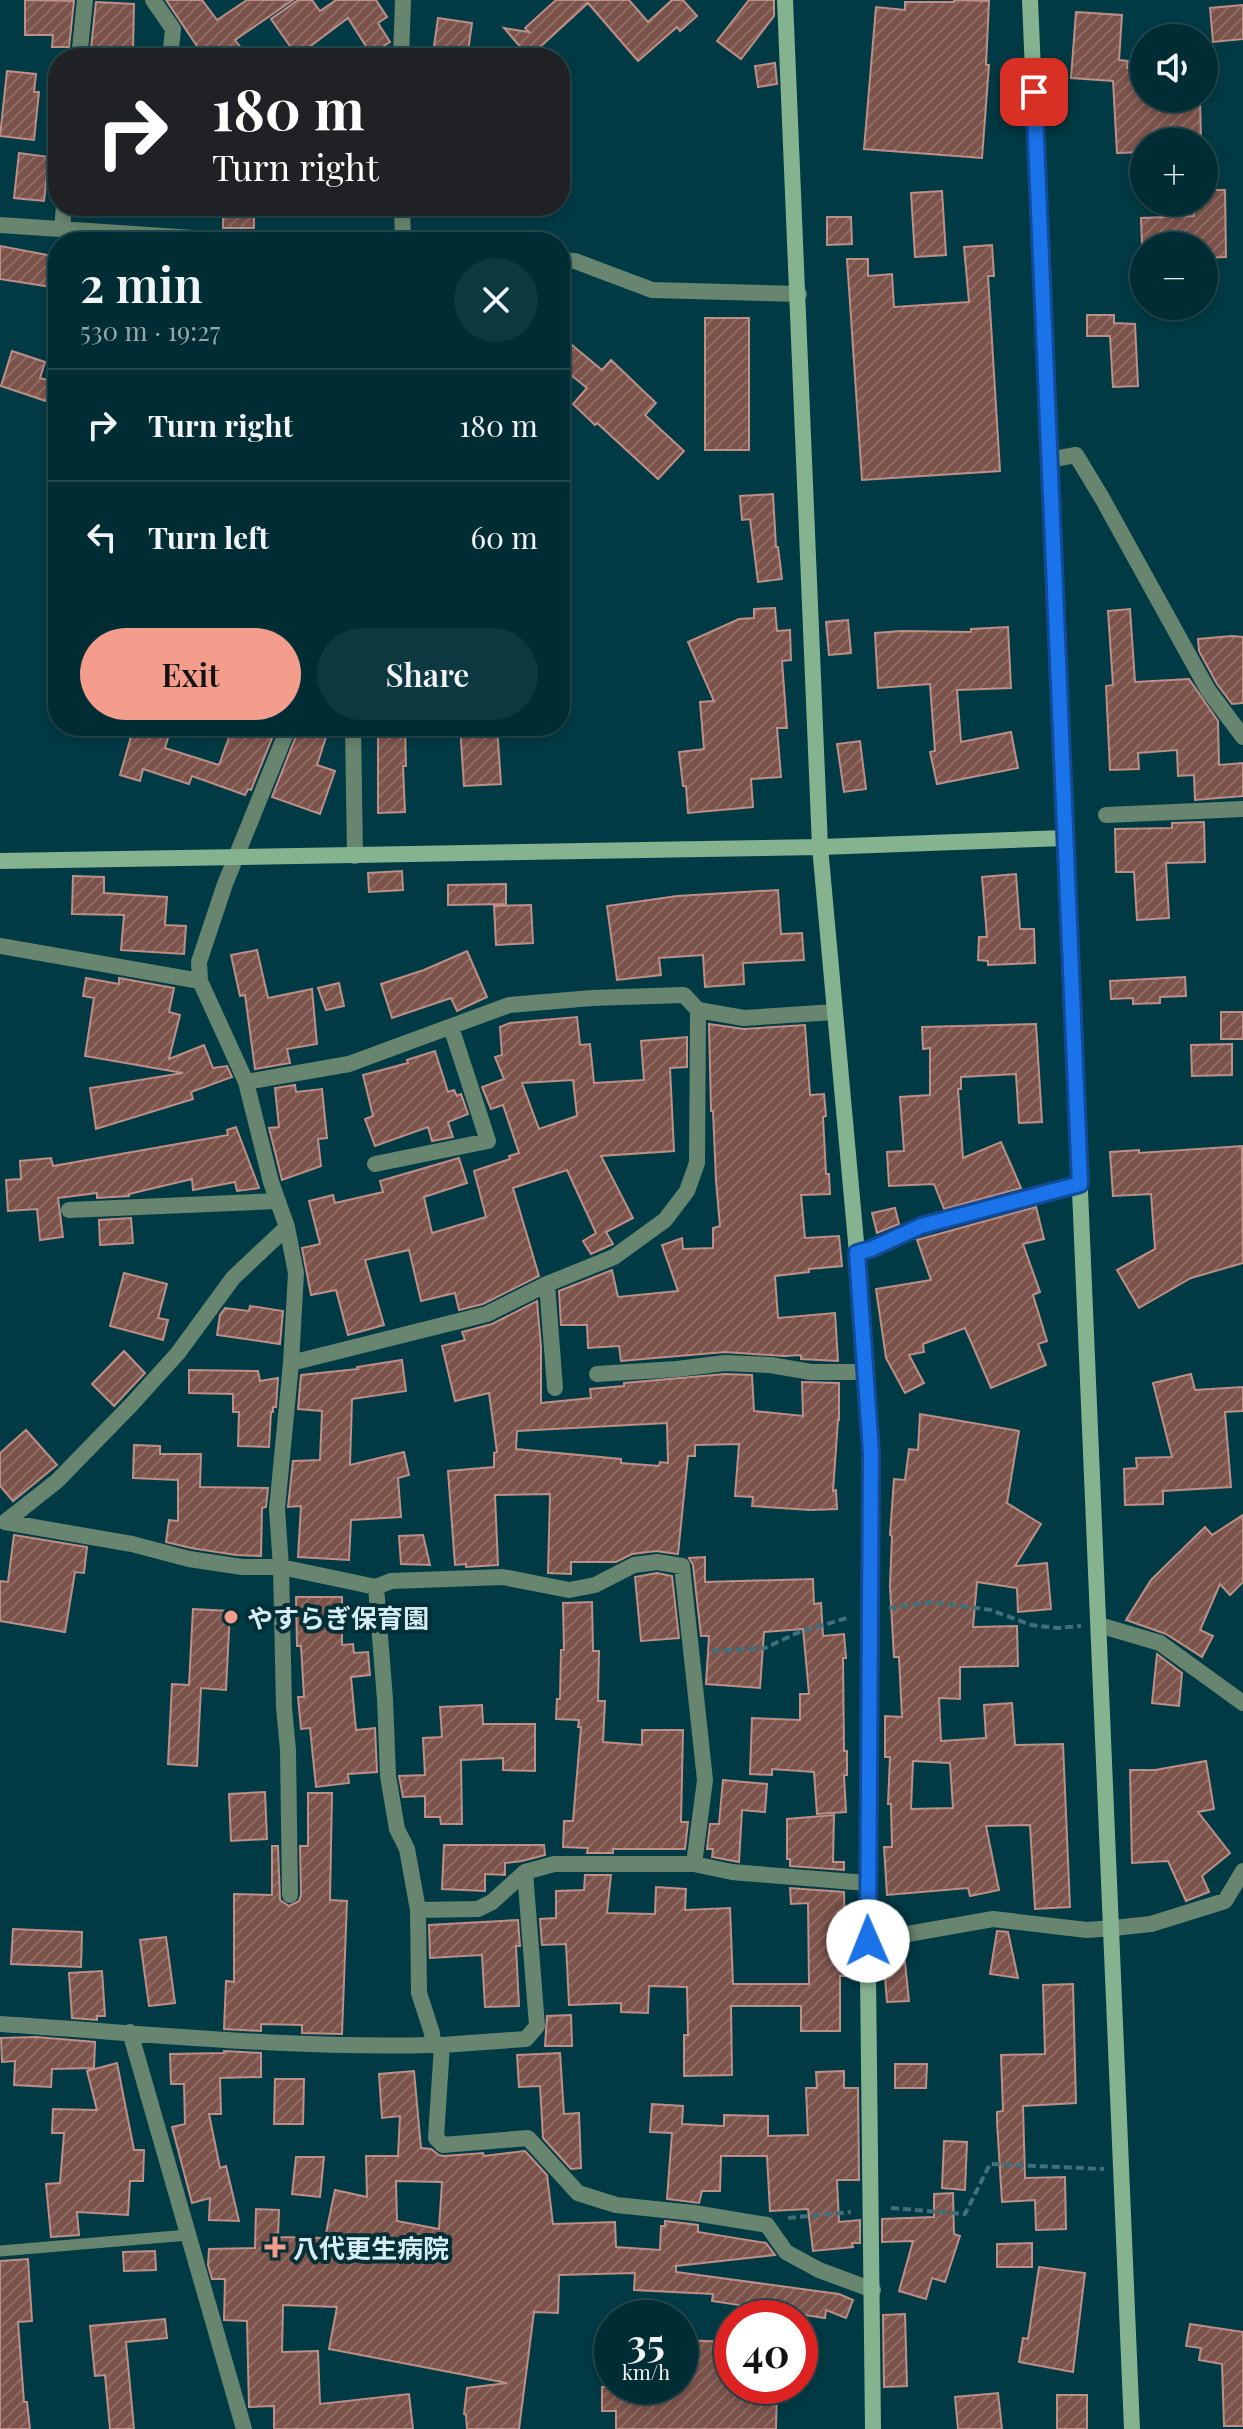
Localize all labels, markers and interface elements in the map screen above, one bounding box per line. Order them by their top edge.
map controls [1130,24,1218,320]
button: sound [1130,24,1218,112]
pin [1000,58,1068,126]
text: 180 m [212,70,365,145]
icon: arrive [1012,70,1056,114]
icon: right [80,80,184,184]
button: + [1130,128,1218,216]
text: Turn right [212,142,379,190]
button: − [1130,232,1218,320]
text: 2 min [80,251,203,315]
button: close [454,258,538,342]
text: 530 m · 19:27 [80,313,220,348]
icon: right [80,403,124,447]
text: Turn right [148,405,293,445]
text: 180 m [459,405,538,445]
icon: left [80,515,124,559]
text: Turn left [148,517,269,557]
text: 60 m [470,517,538,557]
button: Exit [80,628,301,720]
button: Share [317,628,538,720]
place label: やすらぎ保育園 [247,1600,429,1635]
marker: やすらぎ保育園 [222,1608,240,1626]
position arrow [826,1899,910,1983]
place label: 八代更生病院 [293,2230,449,2265]
marker: 八代更生病院 [264,2236,286,2258]
speed limit sign: 40 [714,2300,818,2404]
text: 35 [627,2315,665,2368]
text: km/h [622,2358,670,2385]

